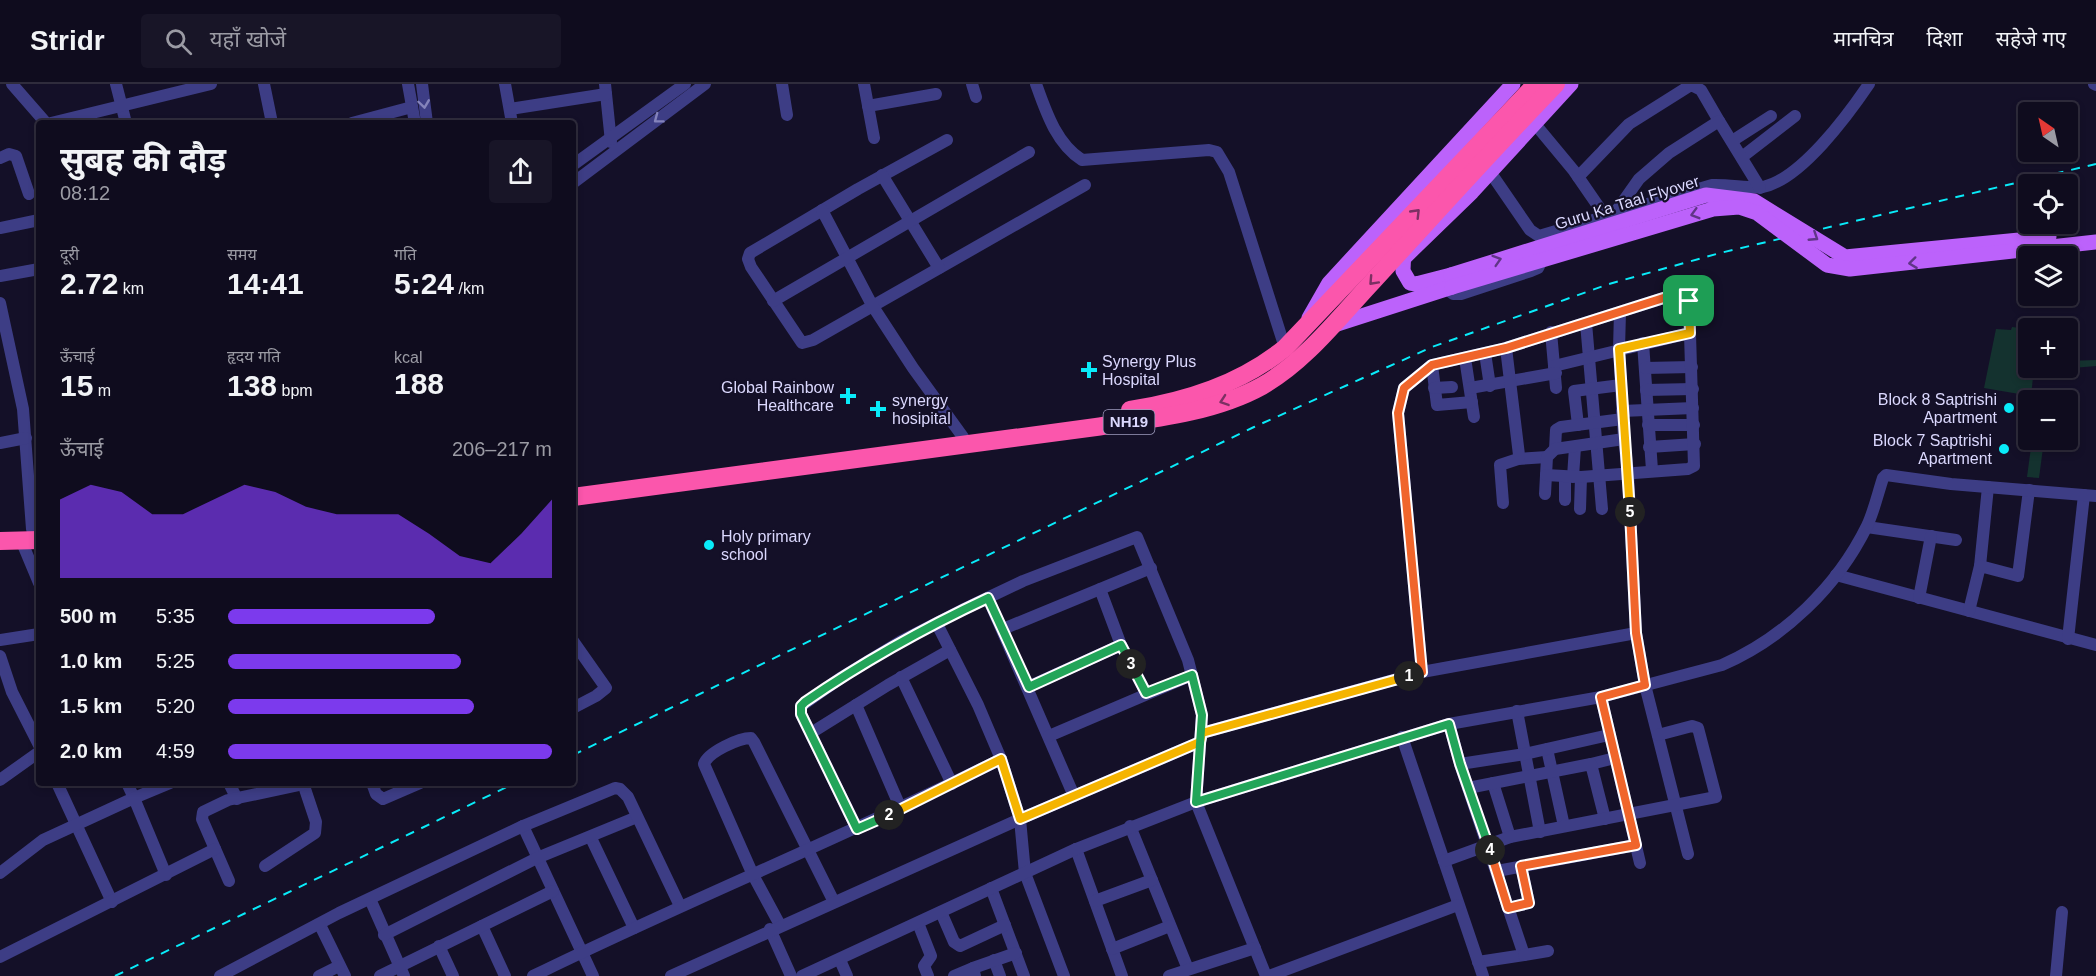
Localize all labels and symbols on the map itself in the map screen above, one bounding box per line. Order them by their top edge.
one-way arrow [418,99,430,108]
north arrow [2018,102,2078,162]
one-way arrow [654,112,665,123]
street label: Guru Ka Taal Flyover [1553,172,1702,233]
one-way arrow [1690,207,1701,219]
one-way arrow [1408,210,1419,221]
one-way arrow [1808,230,1818,242]
one-way arrow [1491,255,1502,267]
one-way arrow [1908,256,1917,269]
one-way arrow [1369,274,1380,284]
pin [1663,275,1714,326]
place label: Synergy Plus Hospital [1102,353,1196,388]
marker: Synergy Plus Hospital [1080,361,1098,379]
place label: Global Rainbow Healthcare [721,379,834,414]
marker: Global Rainbow Healthcare [839,387,857,405]
place label: Block 8 Saptrishi Apartment [1878,391,1998,426]
place label: synergy hosipital [892,392,951,427]
one-way arrow [1219,394,1230,407]
marker: synergy hosipital [869,400,887,418]
marker: Block 8 Saptrishi Apartment [2002,401,2016,415]
road number: NH19 [1104,410,1154,434]
place label: Block 7 Saptrishi Apartment [1873,432,1993,467]
marker: Block 7 Saptrishi Apartment [1997,442,2011,456]
pin: 5 [1615,497,1645,527]
place label: Holy primary school [721,528,811,563]
marker: Holy primary school [702,538,716,552]
pin: 3 [1116,649,1146,679]
pin: 1 [1394,661,1424,691]
pin: 2 [874,800,904,830]
pin: 4 [1475,835,1505,865]

